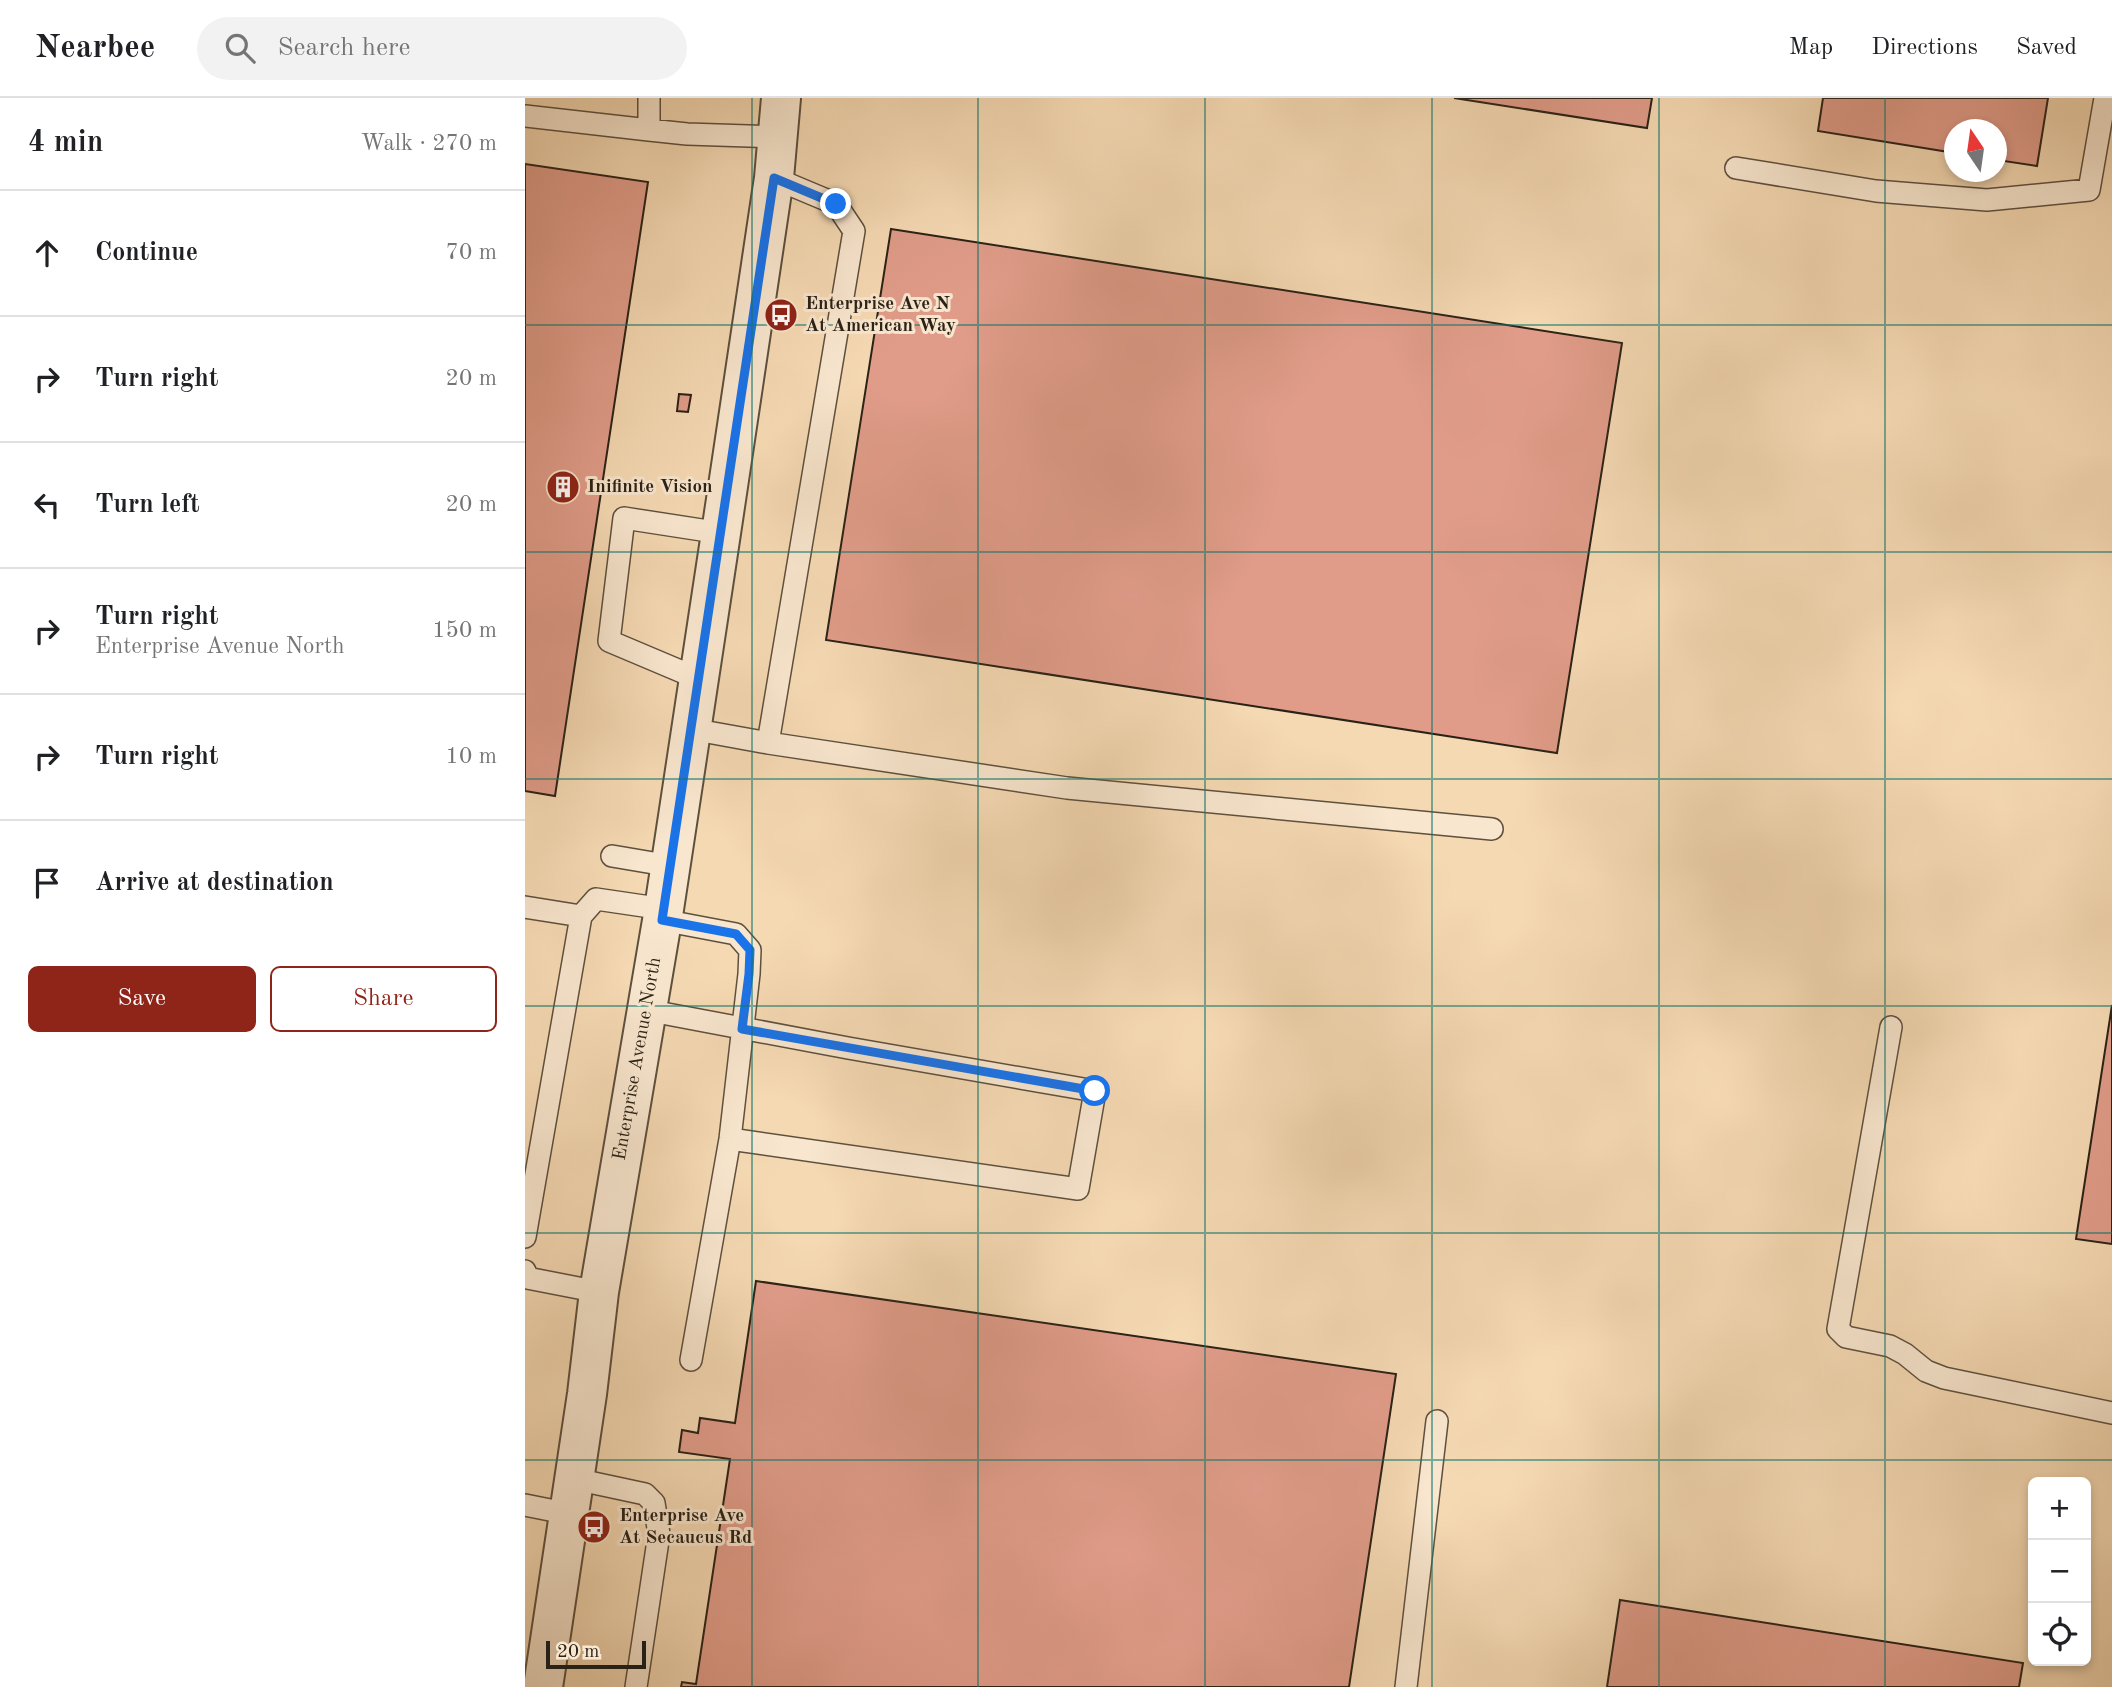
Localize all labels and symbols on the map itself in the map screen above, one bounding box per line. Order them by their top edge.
north arrow [1944,119,2007,182]
route end [820,188,851,219]
place label: Enterprise Ave N At American Way [805,295,956,336]
bus stop icon: Enterprise Ave N At American Way [762,296,800,334]
building icon: Inifinite Vision [544,468,582,506]
place label: Inifinite Vision [587,478,713,497]
street label: Enterprise Avenue North [611,956,665,1162]
route start [1079,1075,1110,1106]
place label: Enterprise Ave At Secaucus Rd [619,1507,752,1548]
bus stop icon: Enterprise Ave At Secaucus Rd [575,1508,613,1546]
scale bar [546,1638,646,1670]

